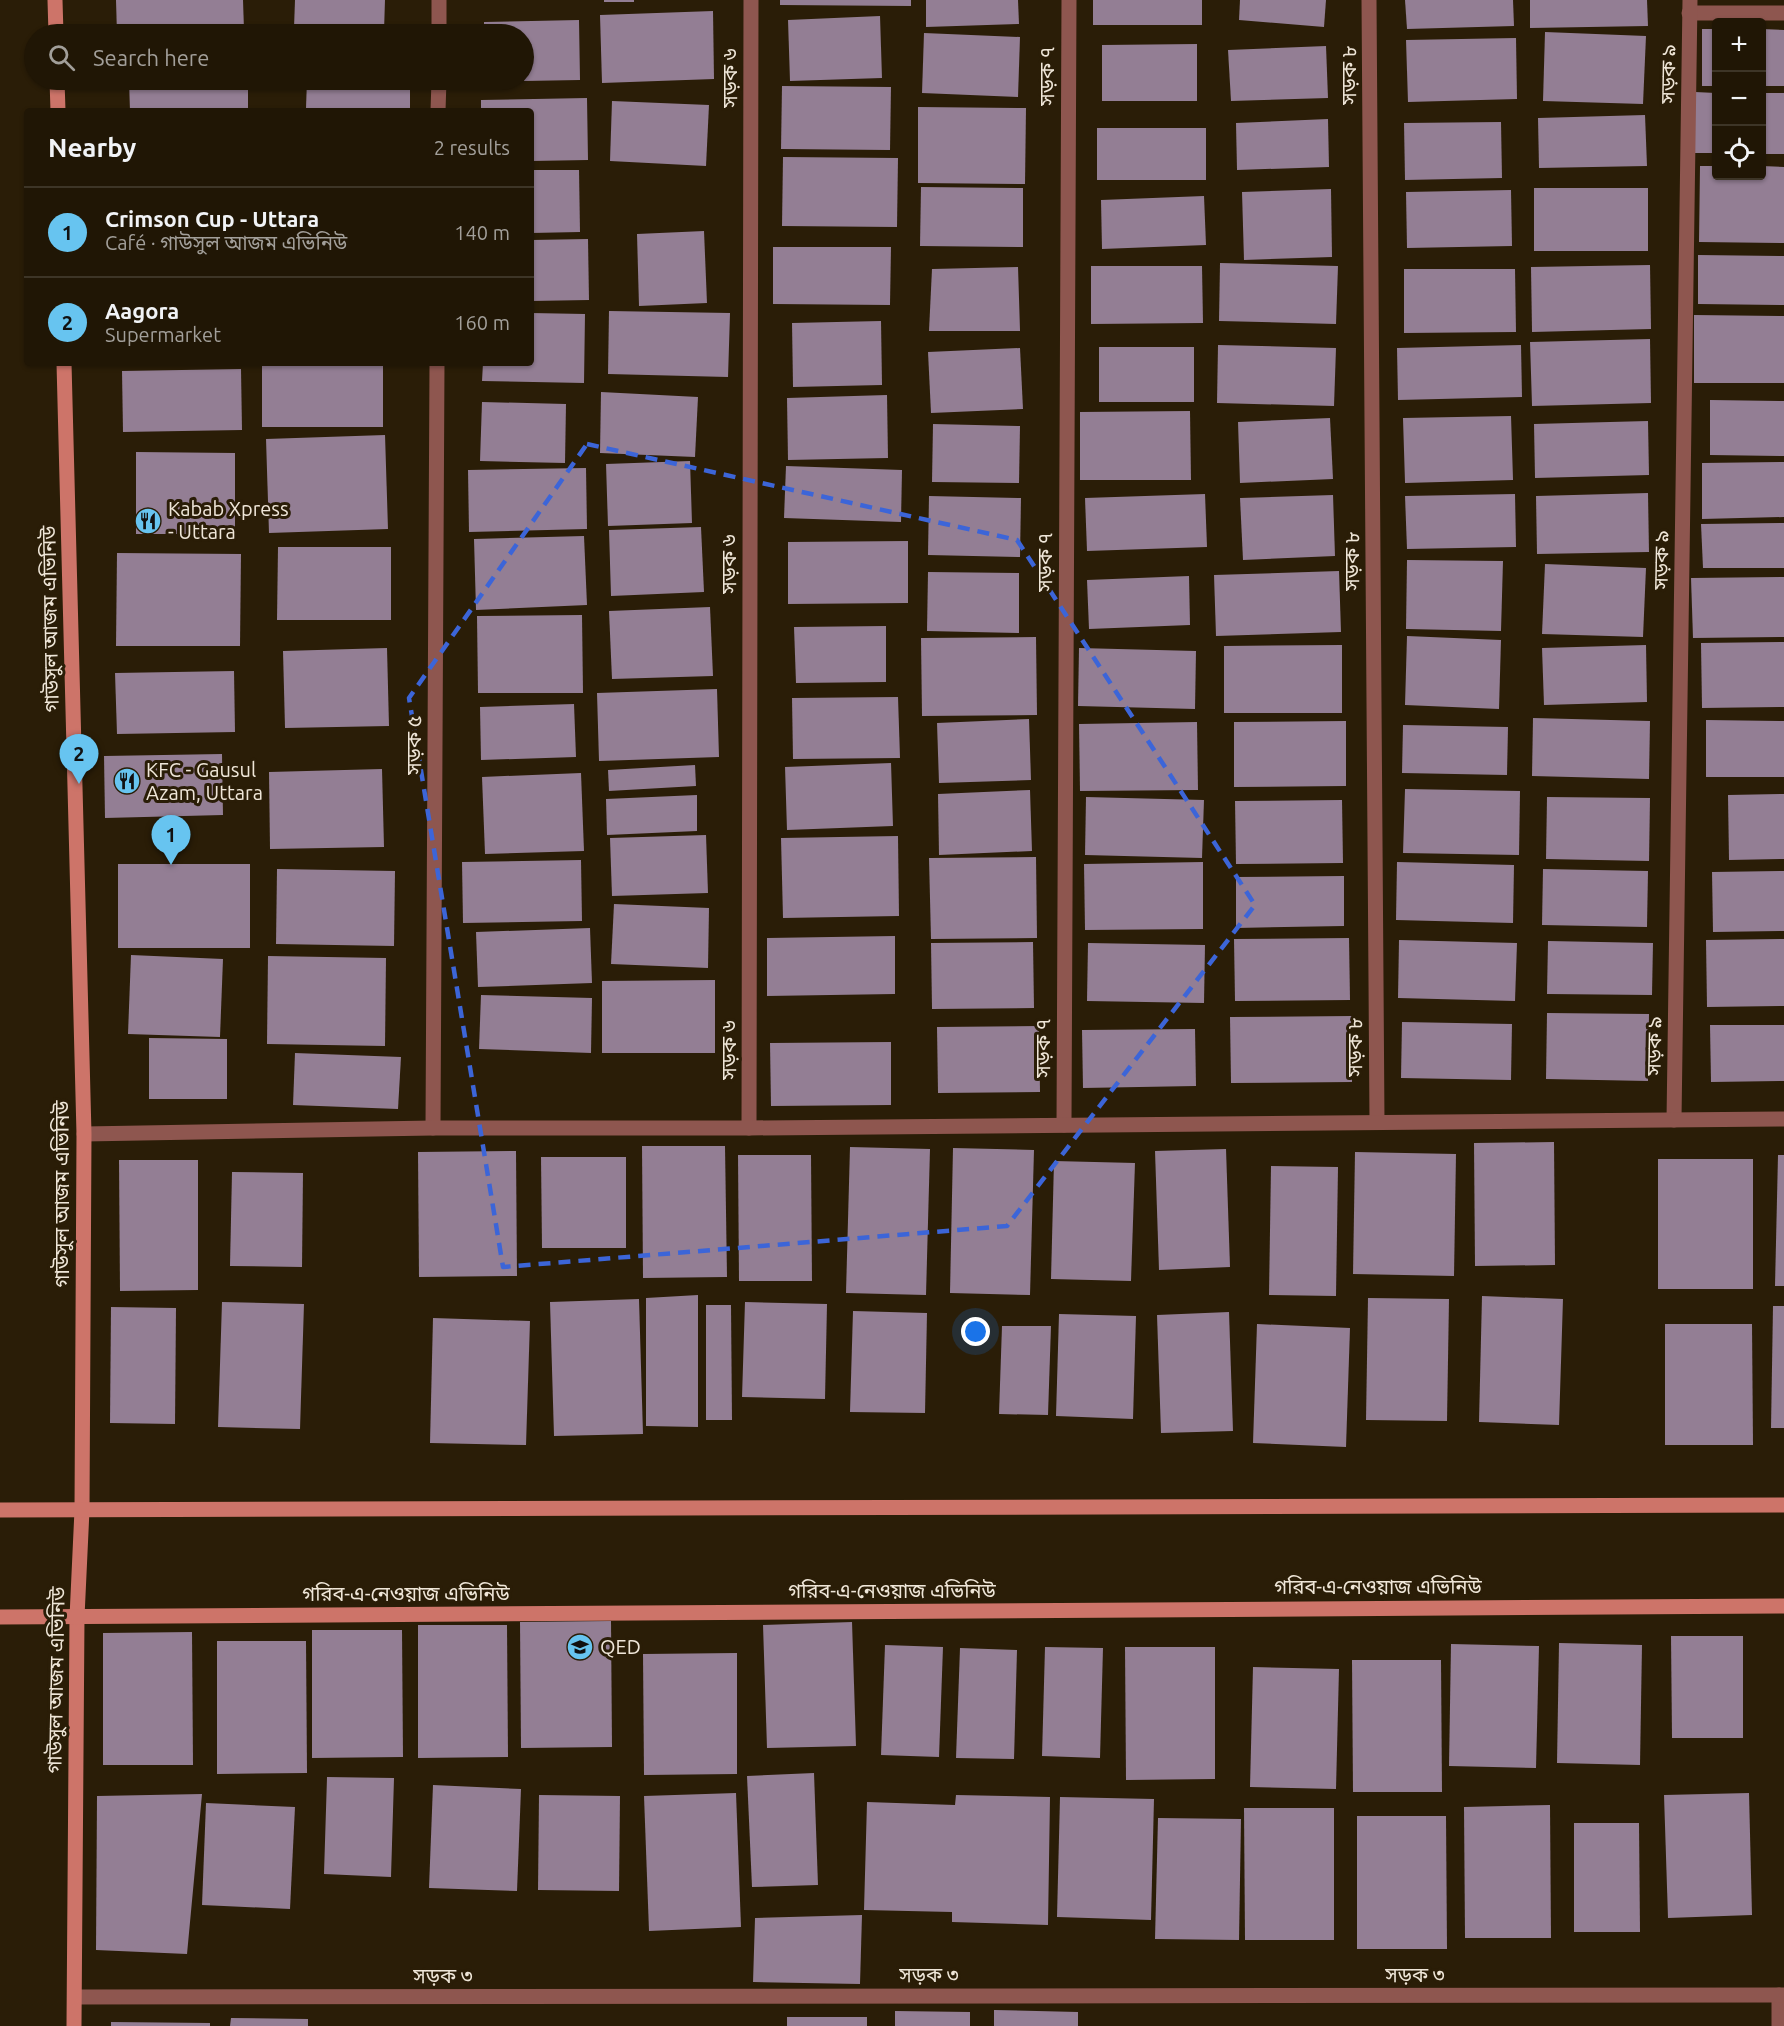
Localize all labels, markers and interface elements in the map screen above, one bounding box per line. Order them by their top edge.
map controls [1712,18,1766,180]
button: + [1712,18,1766,72]
search box [24,24,534,90]
icon: search [45,41,78,74]
street label: সড়ক ৯ [1655,44,1680,105]
text: Search here [93,45,209,70]
street label: সড়ক ৮ [1337,45,1360,106]
street label: সড়ক ৭ [1035,46,1058,107]
street label: সড়ক ৬ [718,48,741,109]
button: − [1712,72,1766,126]
button: locate [1712,126,1766,180]
text: Nearby [48,133,136,162]
text: 2 results [434,136,510,159]
text: Crimson Cup - Uttara [105,206,319,231]
text: 1 [62,221,73,244]
text: 140 m [454,221,510,244]
text: Café · গাউসুল আজম এভিনিউ [105,231,347,254]
text: Aagora [105,298,179,323]
text: 2 [62,311,73,334]
text: 160 m [454,311,510,334]
text: Supermarket [105,323,221,346]
place label: Kabab Xpress - Uttara [168,497,289,543]
restaurant icon: Kabab Xpress - Uttara [133,506,163,536]
street label: গাউসুল আজম এভিনিউ [36,525,64,713]
street label: সড়ক ৯ [1648,530,1673,591]
street label: সড়ক ৮ [1340,531,1363,592]
street label: সড়ক ৭ [1033,532,1056,593]
street label: সড়ক ৬ [717,534,740,595]
street label: সড়ক ৫ [402,715,425,776]
pin: 2 [60,734,98,784]
place label: KFC - Gausul Azam, Uttara [146,758,263,804]
restaurant icon: KFC - Gausul Azam, Uttara [112,766,142,796]
pin: 1 [152,816,190,865]
street label: সড়ক ৯ [1641,1016,1666,1077]
street label: সড়ক ৮ [1343,1017,1366,1078]
street label: সড়ক ৭ [1031,1018,1054,1079]
street label: সড়ক ৬ [717,1020,740,1081]
street label: গাউসুল আজম এভিনিউ [50,1100,74,1287]
your location [961,1317,990,1346]
street label: গরিব-এ-নেওয়াজ এভিনিউ [1274,1575,1483,1598]
street label: গরিব-এ-নেওয়াজ এভিনিউ [788,1579,997,1602]
street label: গরিব-এ-নেওয়াজ এভিনিউ [302,1582,511,1605]
street label: গাউসুল আজম এভিনিউ [42,1586,70,1774]
school or university icon: QED [565,1632,595,1662]
place label: QED [600,1635,641,1658]
street label: সড়ক ৩ [898,1963,959,1986]
street label: সড়ক ৩ [1384,1963,1445,1986]
street label: সড়ক ৩ [412,1964,473,1987]

